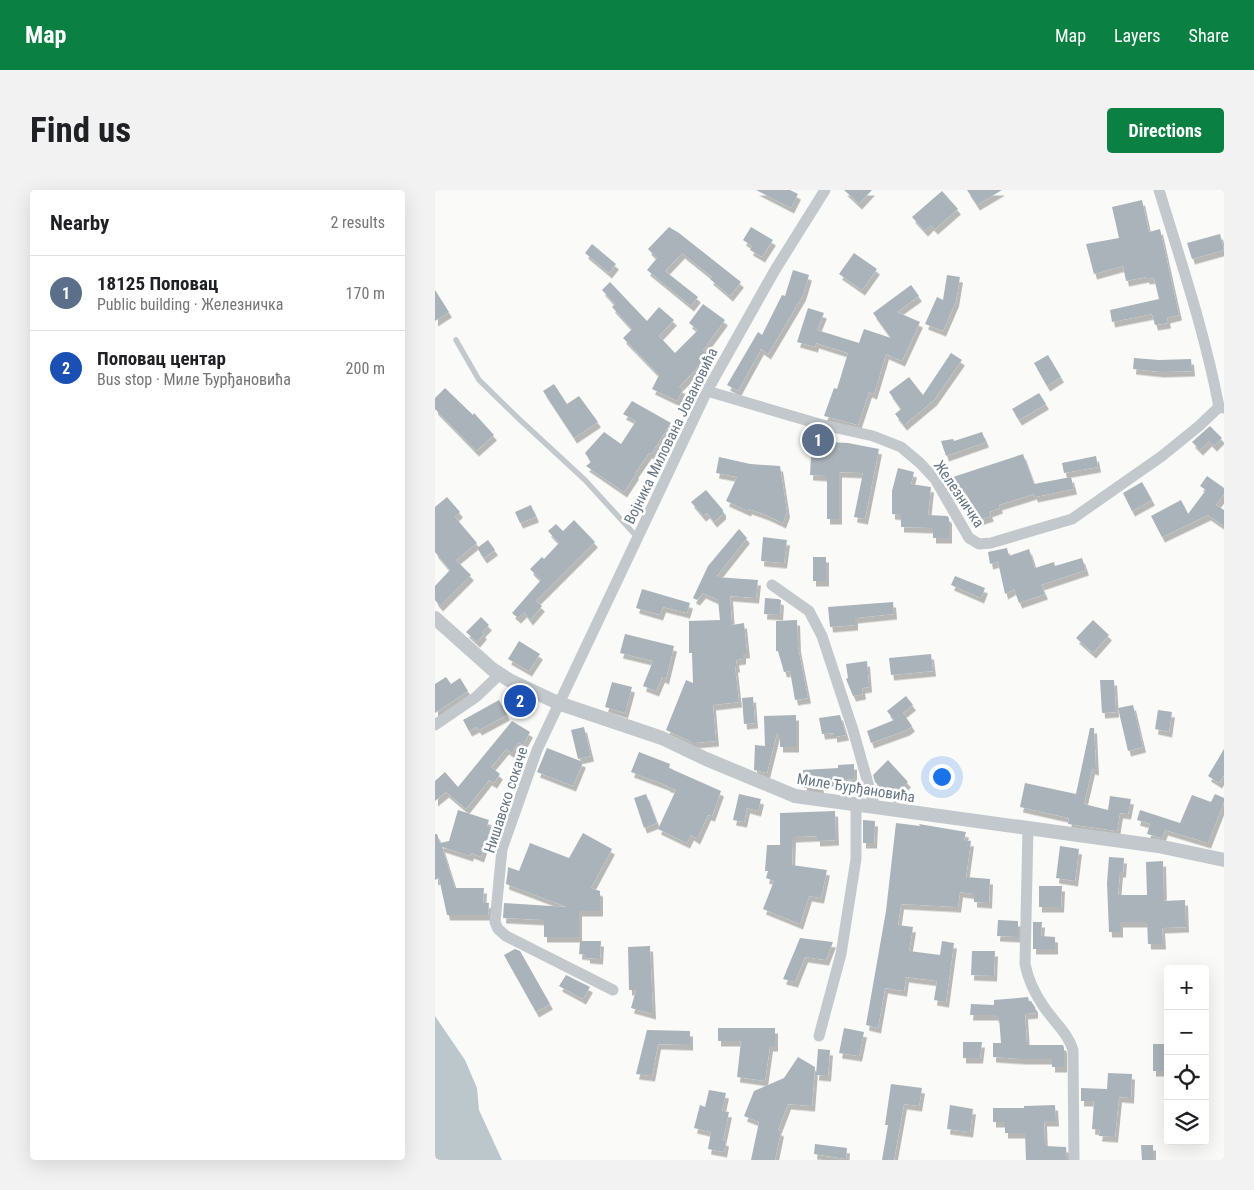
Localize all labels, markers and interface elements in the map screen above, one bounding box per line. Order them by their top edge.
text: Map [25,21,66,49]
text: Map [1055,25,1086,46]
text: Layers [1114,25,1161,46]
text: Share [1189,25,1229,46]
button: Directions [1107,108,1224,153]
text: Find us [30,110,131,151]
text: Nearby [50,211,109,235]
text: 2 results [330,213,385,232]
text: 18125 Поповац [97,272,218,295]
text: 1 [62,284,70,303]
text: 170 m [346,284,385,303]
text: Public building · Железничка [97,295,283,314]
street label: Војника Милована Јовановића [620,345,722,527]
text: Поповац центар [97,347,226,370]
text: 2 [62,359,70,378]
text: 200 m [346,359,385,378]
text: Bus stop · Миле Ђурђановића [97,370,291,389]
pin: 1 [802,421,834,459]
street label: Железничка [930,457,988,531]
pin: 2 [504,682,536,720]
street label: Нишавско сокаче [480,745,532,855]
your location [929,764,955,790]
street label: Миле Ђурђановића [796,770,916,806]
map controls [1164,965,1209,1145]
button: + [1164,965,1209,1010]
button: − [1164,1010,1209,1055]
button: locate [1164,1055,1209,1100]
button: layers [1164,1100,1209,1145]

